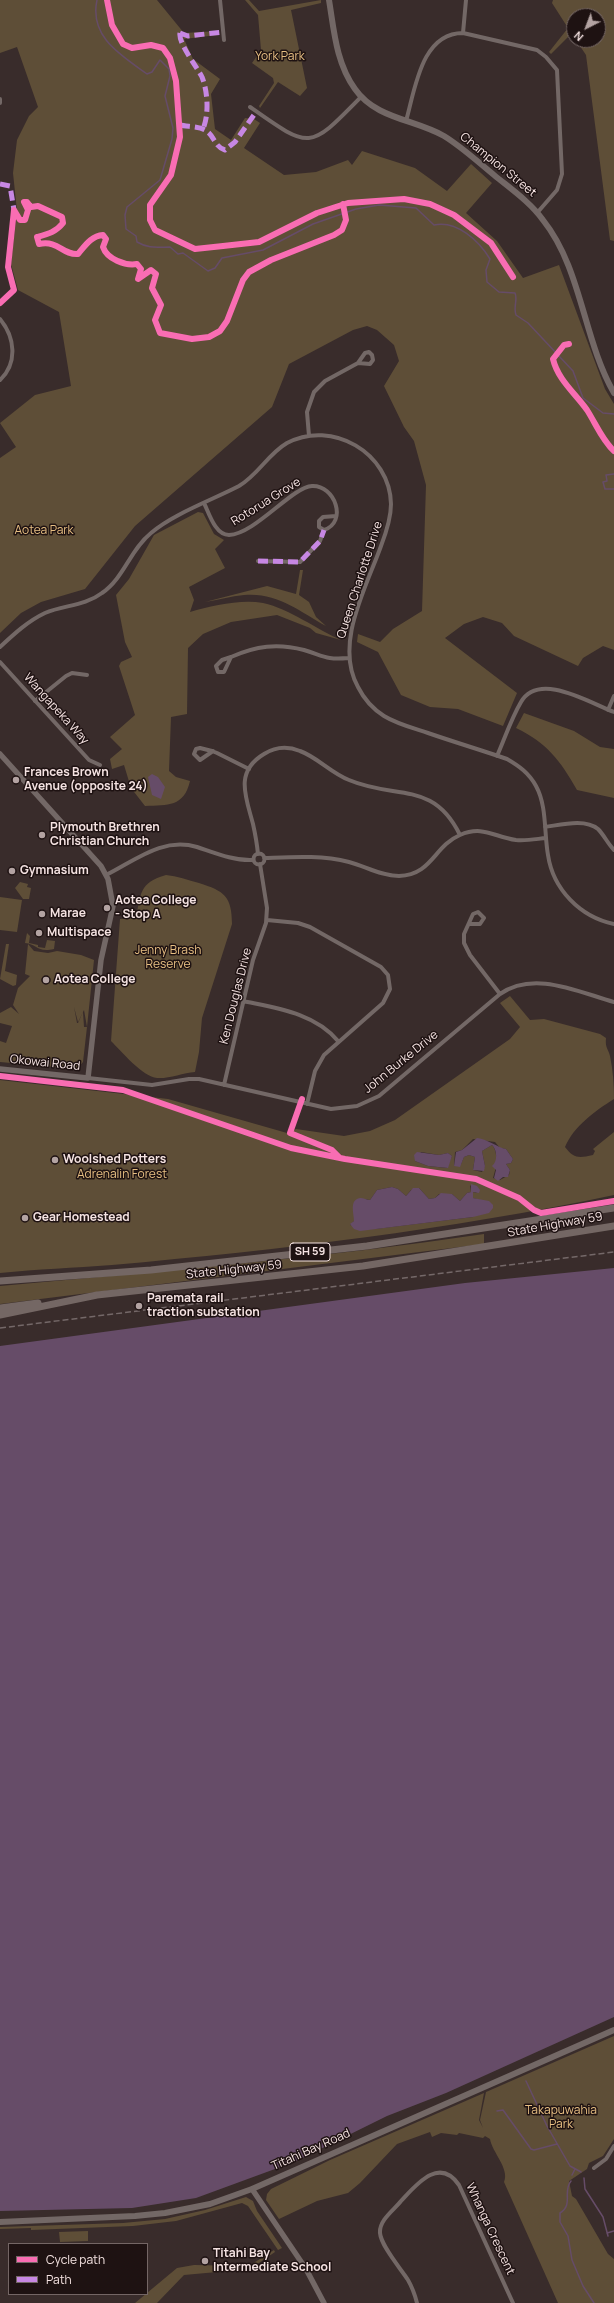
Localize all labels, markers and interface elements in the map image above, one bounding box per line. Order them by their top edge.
north arrow [566,8,606,48]
text: N [570,28,586,45]
park label: York Park [255,50,305,64]
street label: Champion Street [457,130,539,200]
street label: Rotorua Grove [229,475,303,529]
street label: Queen Charlotte Drive [334,520,386,640]
park label: Aotea Park [14,524,74,538]
street label: Wangapeka Way [20,670,92,748]
place label: Frances Brown Avenue (opposite 24) [24,766,148,794]
marker: Frances Brown Avenue (opposite 24) [11,775,21,785]
place label: Plymouth Brethren Christian Church [50,821,160,849]
marker: Plymouth Brethren Christian Church [37,830,47,840]
place label: Gymnasium [20,864,89,878]
marker: Gymnasium [7,866,17,876]
place label: Aotea College - Stop A [115,894,197,922]
marker: Aotea College - Stop A [102,903,112,913]
place label: Marae [50,907,86,921]
marker: Marae [37,909,47,919]
place label: Multispace [47,926,111,940]
marker: Multispace [34,928,44,938]
park label: Jenny Brash Reserve [135,944,201,972]
street label: Ken Douglas Drive [217,946,255,1046]
place label: Aotea College [54,973,136,987]
marker: Aotea College [41,975,51,985]
street label: John Burke Drive [361,1028,441,1096]
street label: Okowai Road [9,1052,81,1074]
place label: Woolshed Potters [63,1153,166,1167]
marker: Woolshed Potters [50,1155,60,1165]
park label: Adrenalin Forest [77,1168,167,1182]
street label: State Highway 59 [506,1210,604,1240]
place label: Gear Homestead [33,1211,130,1225]
marker: Gear Homestead [20,1213,30,1223]
road number: SH 59 [290,1243,330,1261]
street label: State Highway 59 [185,1258,283,1282]
place label: Paremata rail traction substation [147,1292,260,1320]
marker: Paremata rail traction substation [134,1301,144,1311]
park label: Takapuwahia Park [525,2104,597,2132]
street label: Titahi Bay Road [269,2126,353,2174]
street label: Whanga Crescent [462,2181,518,2277]
legend [8,2243,148,2295]
place label: Titahi Bay Intermediate School [213,2247,331,2275]
text: Cycle path [46,2251,105,2268]
marker: Titahi Bay Intermediate School [200,2256,210,2266]
text: Path [46,2271,72,2288]

